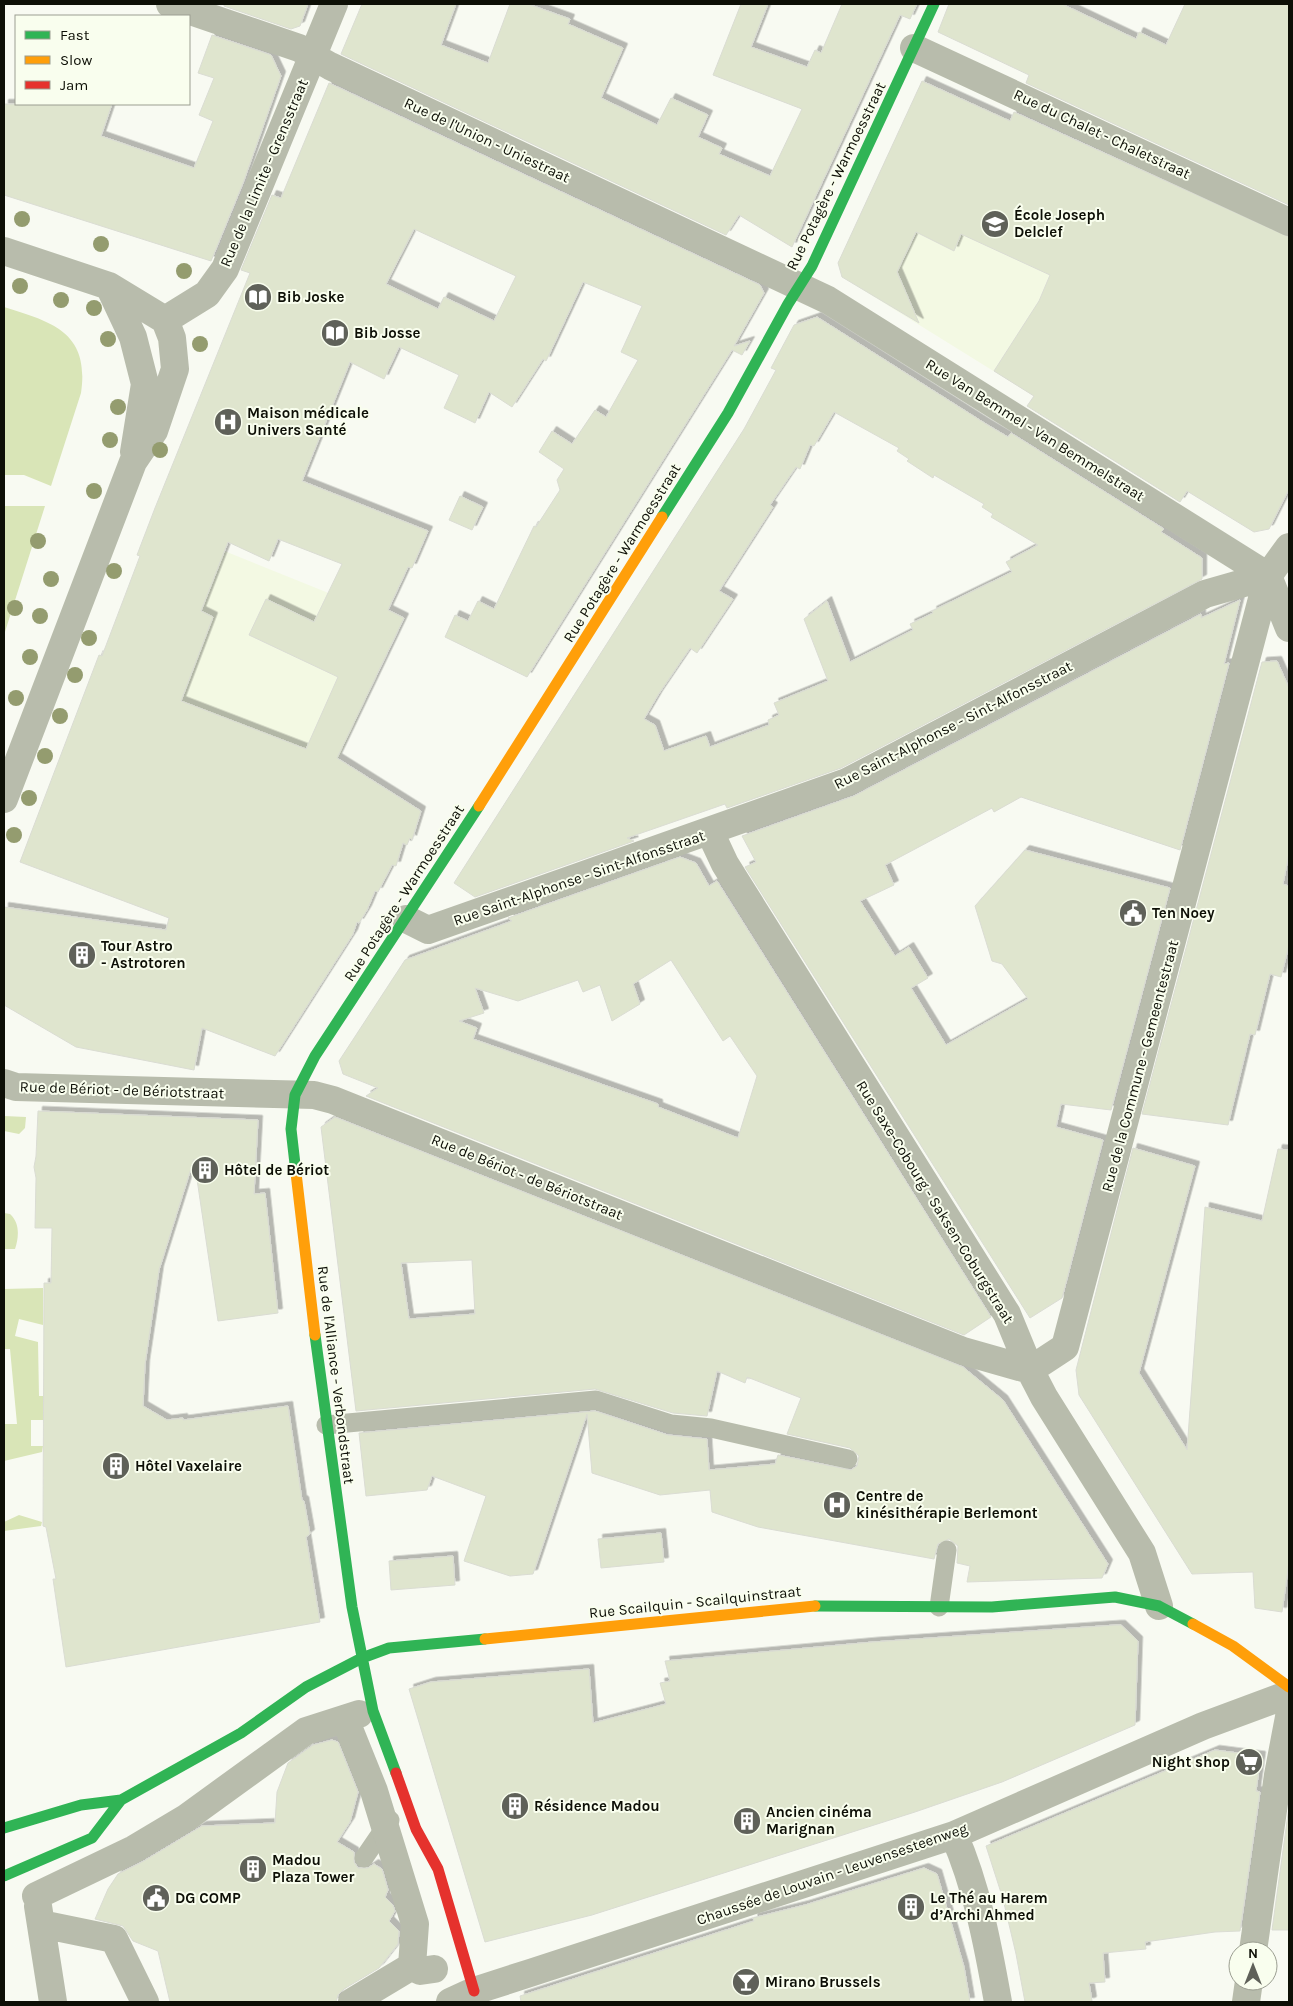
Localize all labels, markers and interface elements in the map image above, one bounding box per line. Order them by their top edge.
legend [15,15,190,105]
text: Fast [60,26,90,44]
text: Slow [60,51,92,69]
text: Jam [60,76,88,94]
street label: Rue de la Limite - Grensstraat [216,76,312,270]
street label: Rue Potagère - Warmoesstraat [783,79,890,273]
street label: Rue du Chalet - Chaletstraat [1011,85,1193,183]
street label: Rue de l'Union - Uniestraat [401,94,573,187]
place label: École Joseph Delclef [1014,205,1105,241]
school or university icon: École Joseph Delclef [980,209,1010,239]
library icon: Bib Joske [243,282,273,312]
place label: Bib Joske [277,288,345,306]
library icon: Bib Josse [320,318,350,348]
place label: Bib Josse [354,324,421,342]
street label: Rue Van Bemmel - Van Bemmelstraat [922,355,1148,505]
place label: Maison médicale Univers Santé [247,404,369,439]
hospital icon: Maison médicale Univers Santé [213,407,243,437]
street label: Rue Potagère - Warmoesstraat [559,460,685,646]
street label: Rue Saint-Alphonse - Sint-Alfonsstraat [831,657,1075,793]
street label: Rue Potagère - Warmoesstraat [340,801,468,985]
street label: Rue Saint-Alphonse - Sint-Alfonsstraat [451,826,707,930]
public building icon: Ten Noey [1118,898,1148,928]
place label: Ten Noey [1152,904,1215,922]
place label: Tour Astro - Astrotoren [101,937,186,972]
street label: Rue de la Commune - Gemeentestraat [1098,938,1182,1194]
building icon: Tour Astro - Astrotoren [67,940,97,970]
street label: Rue de Bériot - de Bériotstraat [19,1077,225,1103]
street label: Rue Saxe-Cobourg - Saksen-Coburgstraat [852,1077,1018,1327]
street label: Rue de Bériot - de Bériotstraat [429,1130,626,1224]
building icon: Hôtel de Bériot [190,1155,220,1185]
place label: Hôtel de Bériot [224,1161,329,1179]
street label: Rue de l'Alliance - Verbondstraat [314,1265,358,1485]
building icon: Hôtel Vaxelaire [101,1451,131,1481]
place label: Hôtel Vaxelaire [135,1457,242,1475]
place label: Centre de kinésithérapie Berlemont [856,1487,1038,1522]
hospital icon: Centre de kinésithérapie Berlemont [822,1490,852,1520]
street label: Rue Scailquin - Scailquinstraat [588,1582,802,1622]
supermarket icon: Night shop [1234,1747,1264,1777]
place label: Night shop [1152,1753,1230,1771]
building icon: Résidence Madou [500,1791,530,1821]
place label: Résidence Madou [534,1797,660,1815]
place label: Ancien cinéma Marignan [766,1803,872,1838]
building icon: Ancien cinéma Marignan [732,1806,762,1836]
street label: Chaussée de Louvain - Leuvensesteenweg [694,1819,970,1929]
place label: Madou Plaza Tower [272,1851,354,1886]
building icon: Madou Plaza Tower [238,1854,268,1884]
public building icon: DG COMP [141,1883,171,1913]
place label: DG COMP [175,1889,241,1907]
place label: Le Thé au Harem d’Archi Ahmed [930,1889,1048,1924]
building icon: Le Thé au Harem d’Archi Ahmed [896,1892,926,1922]
north arrow [1228,1941,1278,1991]
text: N [1248,1945,1258,1962]
bar icon: Mirano Brussels [731,1967,761,1997]
place label: Mirano Brussels [765,1973,881,1991]

